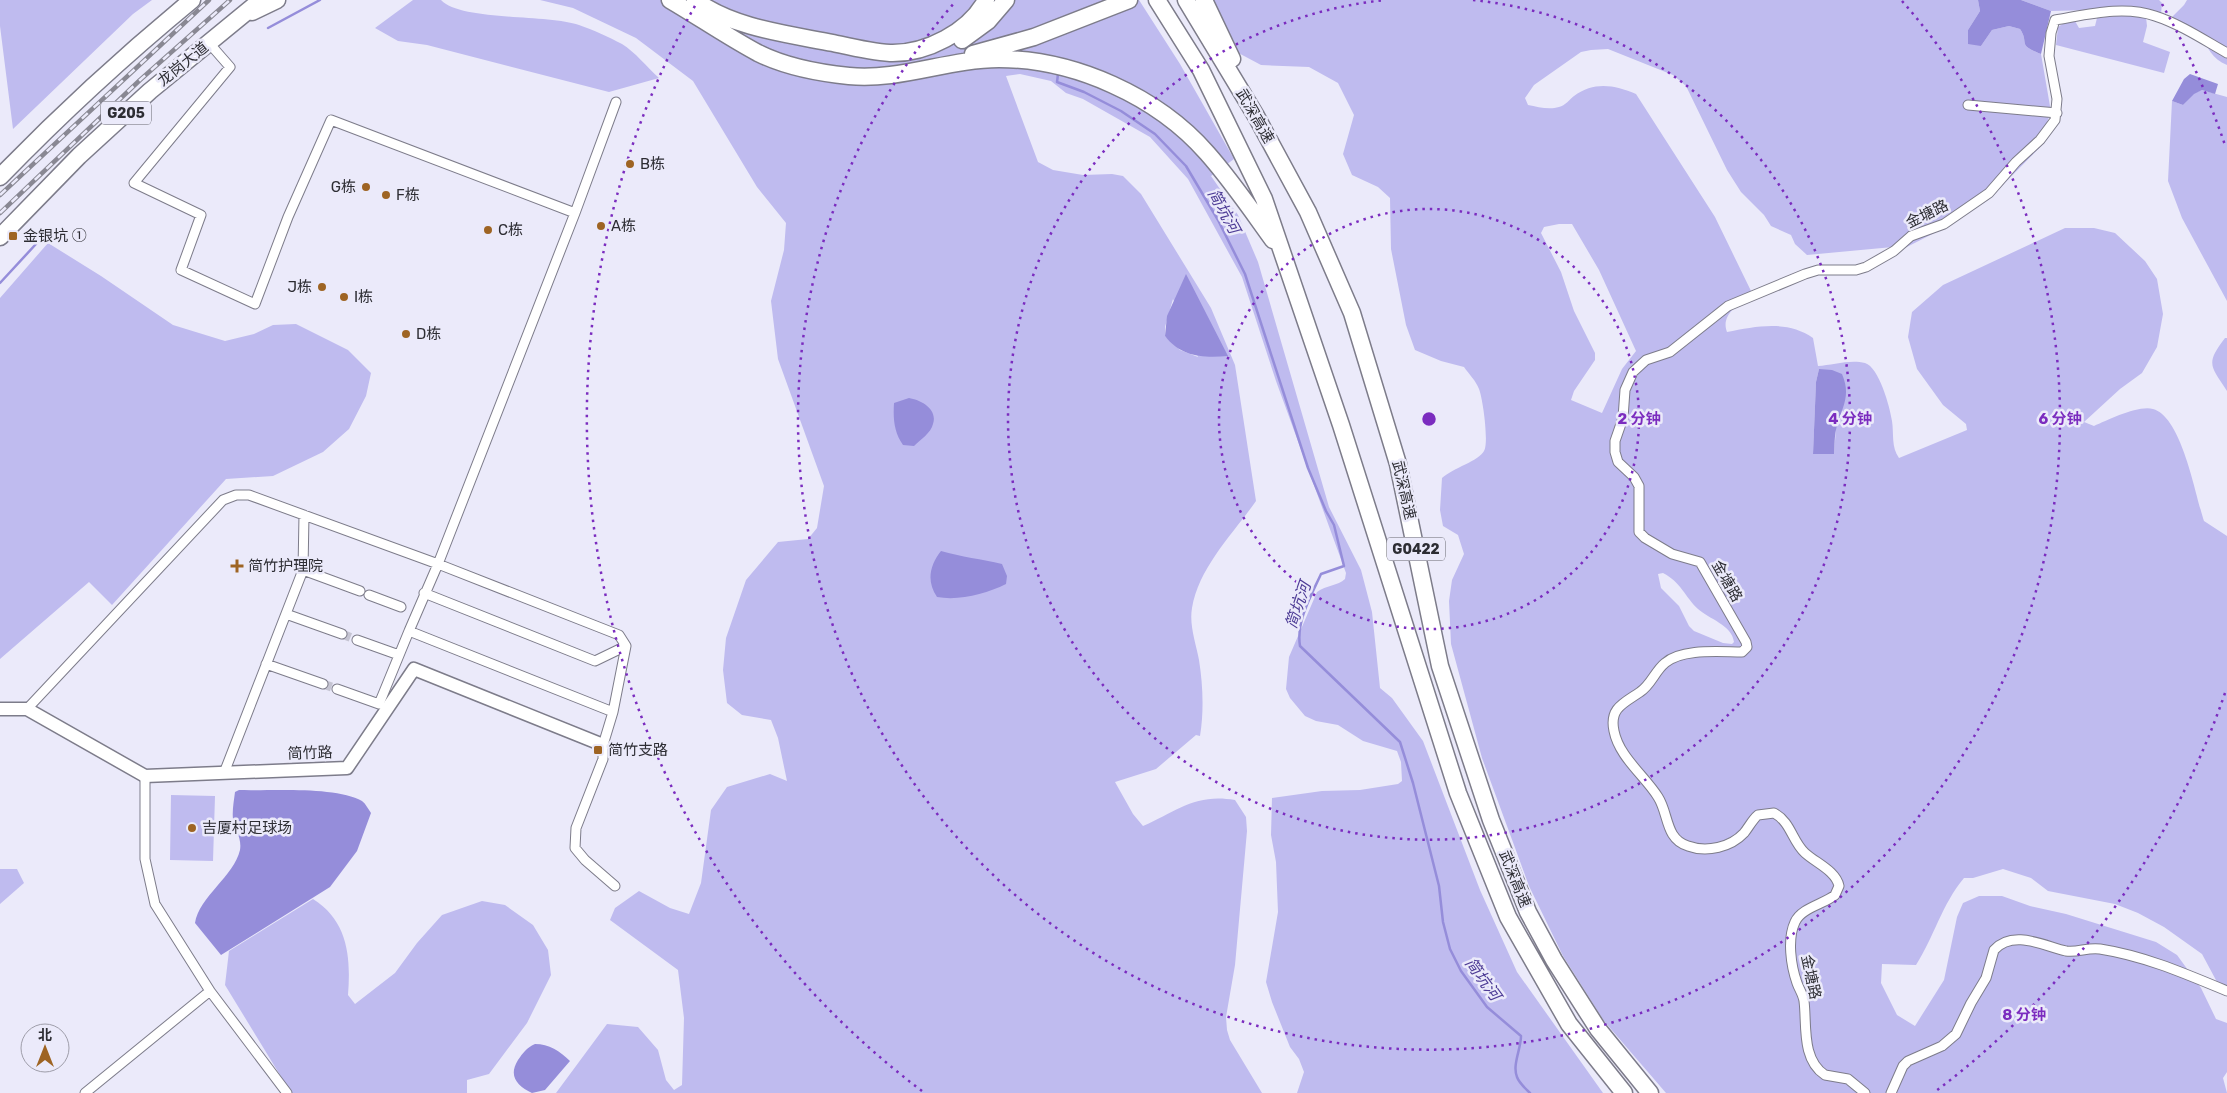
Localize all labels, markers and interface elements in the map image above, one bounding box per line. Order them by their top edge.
street label: 龙岗大道 [154,38,212,90]
street label: 武深高速 [1232,86,1278,146]
road number: G205 [101,102,151,125]
place label: B栋 [640,155,665,173]
marker: B栋 [624,158,636,170]
place label: G栋 [331,178,356,196]
marker: G栋 [360,181,372,193]
water label: 简坑河 [1204,185,1245,239]
place label: F栋 [396,186,420,204]
marker: F栋 [380,189,392,201]
street label: 金塘路 [1903,196,1951,232]
place label: A栋 [611,217,636,235]
marker: A栋 [595,220,607,232]
place label: C栋 [498,221,523,239]
marker: C栋 [482,224,494,236]
place label: 金银坑 ① [23,227,87,245]
marker: 金银坑 ① [7,230,19,242]
place label: J栋 [287,278,312,296]
marker: J栋 [316,281,328,293]
place label: I栋 [354,288,373,306]
marker: I栋 [338,291,350,303]
place label: D栋 [416,325,441,343]
marker: D栋 [400,328,412,340]
centre of rings [1420,410,1438,428]
text: 2 分钟 [1618,410,1660,428]
text: 4 分钟 [1828,410,1872,428]
text: 6 分钟 [2039,410,2081,428]
street label: 武深高速 [1388,459,1420,521]
road number: G0422 [1387,538,1445,560]
place label: 简竹护理院 [248,557,323,575]
street label: 金塘路 [1708,557,1746,605]
marker: 简竹护理院 [230,559,244,573]
water label: 简坑河 [1281,576,1316,631]
place label: 简竹支路 [608,741,668,759]
street label: 简竹路 [287,743,333,763]
marker: 简竹支路 [592,744,604,756]
place label: 吉厦村足球场 [202,819,292,837]
marker: 吉厦村足球场 [186,822,198,834]
street label: 武深高速 [1495,848,1535,910]
street label: 金塘路 [1798,953,1824,1001]
water label: 简坑河 [1461,954,1507,1006]
text: 8 分钟 [2002,1006,2046,1024]
north arrow [20,1023,70,1073]
text: 北 [38,1027,52,1044]

